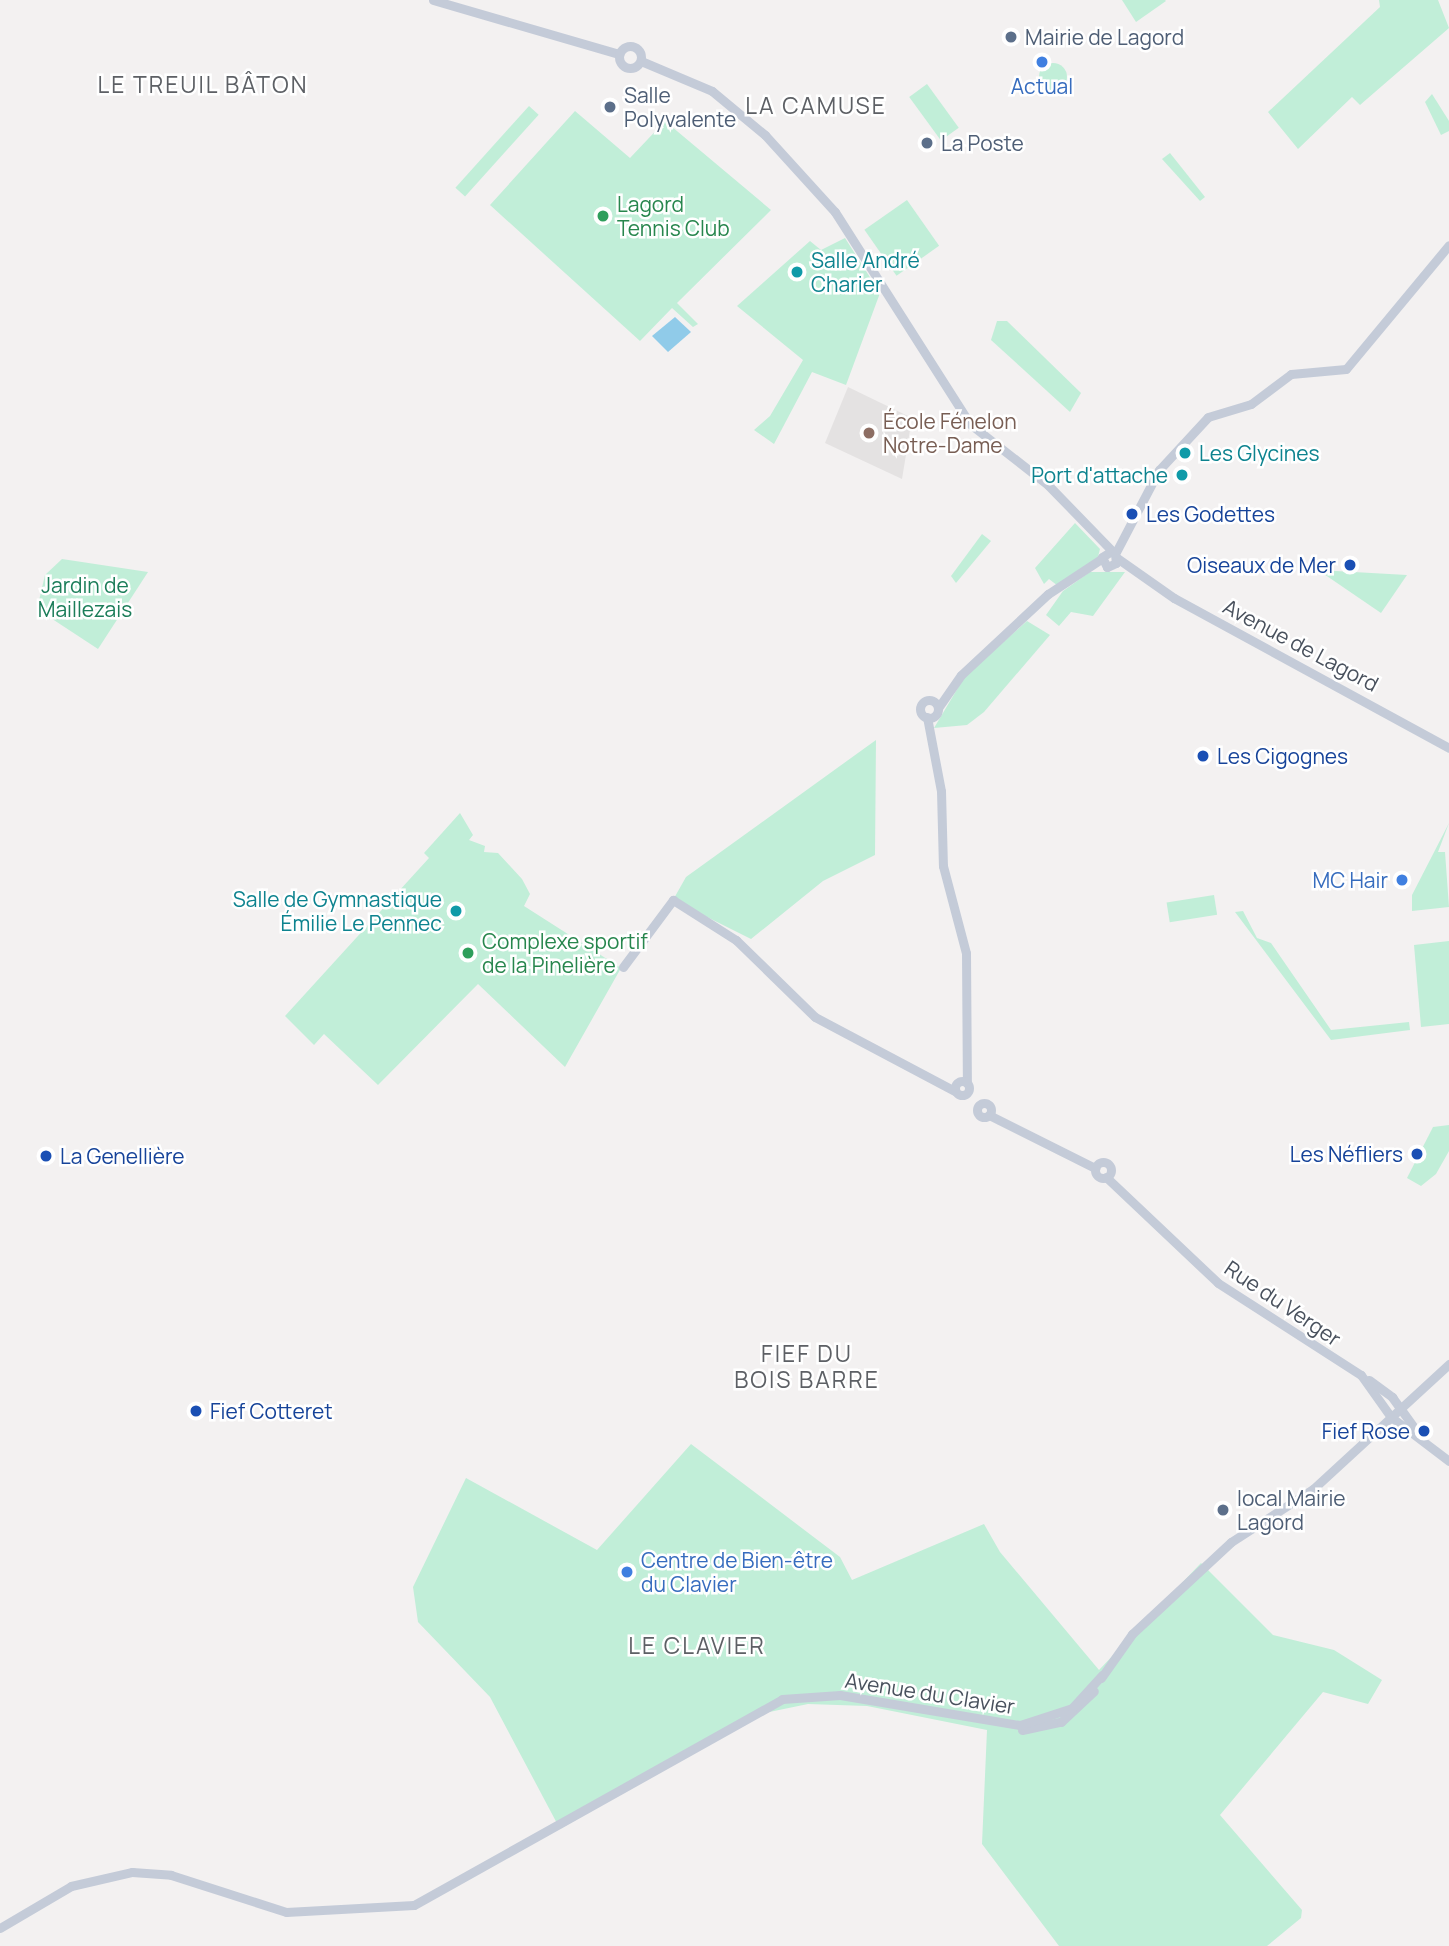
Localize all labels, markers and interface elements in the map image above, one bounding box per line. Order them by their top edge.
place label: Mairie de Lagord [1025,24,1184,50]
marker: Mairie de Lagord [1003,29,1019,45]
marker: Actual [1034,54,1050,70]
district label: LE TREUIL BÂTON [99,70,307,98]
place label: Actual [1011,73,1073,99]
place label: Salle Polyvalente [624,82,736,132]
district label: LA CAMUSE [746,91,886,119]
marker: Salle Polyvalente [602,99,618,115]
place label: La Poste [941,130,1024,156]
marker: La Poste [919,135,935,151]
place label: Lagord Tennis Club [617,191,730,241]
marker: Lagord Tennis Club [595,208,611,224]
place label: Salle André Charier [811,247,920,297]
marker: Salle André Charier [789,264,805,280]
place label: École Fénelon Notre-Dame [883,408,1017,458]
marker: École Fénelon Notre-Dame [861,425,877,441]
place label: Les Glycines [1199,440,1320,466]
marker: Les Glycines [1177,445,1193,461]
place label: Port d'attache [1031,462,1168,488]
marker: Port d'attache [1174,467,1190,483]
place label: Les Godettes [1146,501,1275,527]
marker: Les Godettes [1124,506,1140,522]
place label: Oiseaux de Mer [1187,552,1336,578]
marker: Oiseaux de Mer [1342,557,1358,573]
park label: Jardin de Maillezais [38,572,132,622]
street label: Avenue de Lagord [1219,593,1383,697]
place label: Les Cigognes [1217,743,1348,769]
marker: Les Cigognes [1195,748,1211,764]
place label: MC Hair [1313,867,1388,893]
marker: MC Hair [1394,872,1410,888]
place label: Salle de Gymnastique Émilie Le Pennec [233,886,442,936]
marker: Salle de Gymnastique Émilie Le Pennec [448,903,464,919]
place label: Complexe sportif de la Pinelière [482,928,648,978]
marker: Complexe sportif de la Pinelière [460,945,476,961]
place label: Les Néfliers [1290,1141,1403,1167]
place label: La Genellière [60,1143,185,1169]
marker: Les Néfliers [1409,1146,1425,1162]
marker: La Genellière [38,1148,54,1164]
street label: Rue du Verger [1220,1255,1346,1351]
district label: FIEF DU BOIS BARRE [735,1339,879,1393]
place label: Fief Cotteret [210,1398,333,1424]
marker: Fief Cotteret [188,1403,204,1419]
place label: Fief Rose [1322,1418,1410,1444]
marker: Fief Rose [1416,1423,1432,1439]
place label: local Mairie Lagord [1237,1485,1346,1535]
marker: local Mairie Lagord [1215,1502,1231,1518]
place label: Centre de Bien-être du Clavier [641,1547,833,1597]
marker: Centre de Bien-être du Clavier [619,1564,635,1580]
district label: LE CLAVIER [630,1631,764,1659]
street label: Avenue du Clavier [843,1667,1017,1719]

